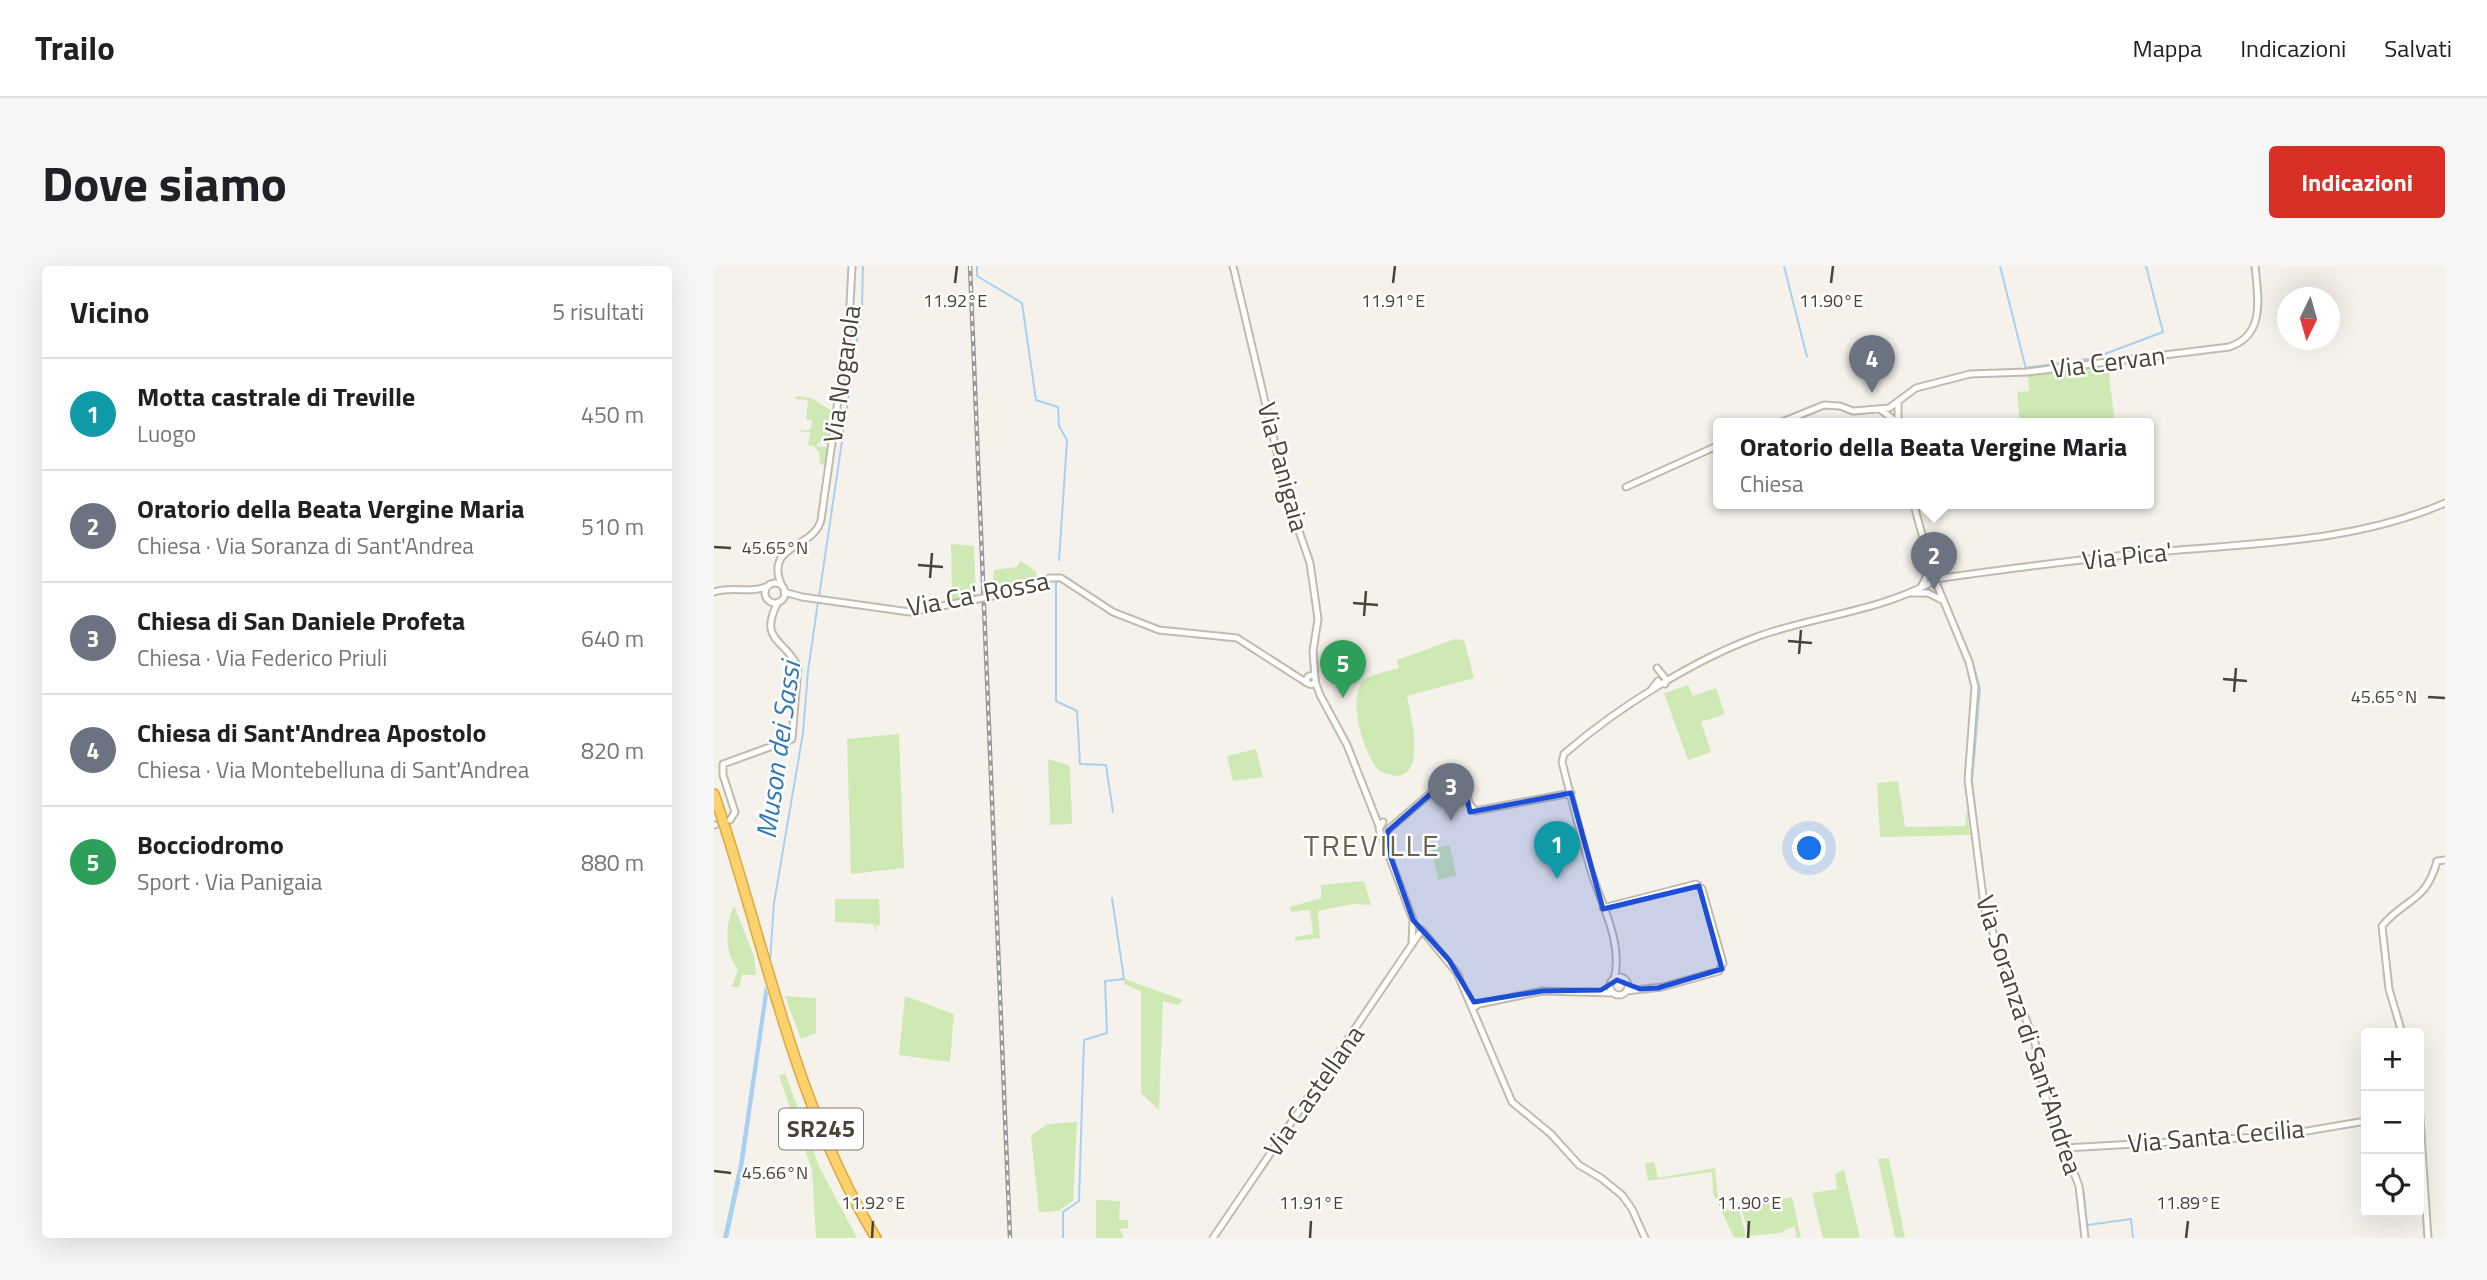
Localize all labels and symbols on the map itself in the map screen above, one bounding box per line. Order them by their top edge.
text: 11.92°E [923,287,987,314]
text: 11.91°E [1361,287,1425,314]
text: 11.90°E [1799,287,1863,314]
north arrow [2277,287,2340,350]
street label: Via Nogarola [813,303,870,445]
pin: 4 [1849,335,1895,393]
street label: Via Cervan [2049,335,2167,388]
street label: Via Panigaia [1247,398,1319,536]
street label: Via Pica' [2080,531,2174,580]
pin: 2 [1911,532,1957,590]
text: 45.65°N [742,534,808,561]
street label: Via Ca' Rossa [903,561,1053,626]
pin: 5 [1320,640,1366,698]
water label: Muson dei Sassi [744,655,812,841]
text: 45.65°N [2351,683,2417,710]
pin: 3 [1428,763,1474,821]
pin: 1 [1534,821,1580,879]
district label: TREVILLE [1303,822,1441,868]
your location [1792,831,1826,865]
street label: Via Soranza di Sant'Andrea [1966,890,2093,1180]
street label: Via Castellana [1254,1017,1373,1165]
road number: SR245 [779,1108,863,1150]
street label: Via Santa Cecilia [2126,1108,2306,1163]
text: 45.66°N [742,1159,808,1186]
text: 11.92°E [841,1189,905,1216]
text: 11.91°E [1279,1189,1343,1216]
text: 11.90°E [1717,1189,1781,1216]
text: 11.89°E [2156,1189,2220,1216]

